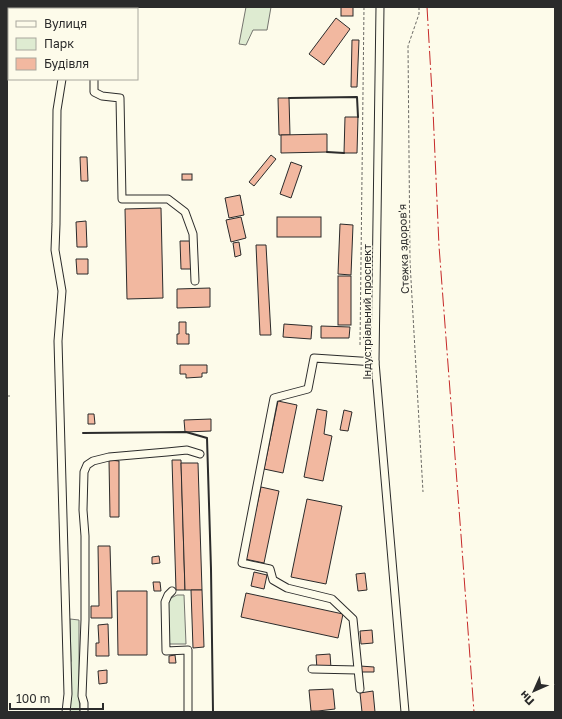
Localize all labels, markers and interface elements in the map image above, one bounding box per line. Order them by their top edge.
legend [8,8,138,80]
text: Вулиця [44,16,87,31]
text: Парк [44,36,74,51]
text: Будівля [44,56,89,71]
street label: Стежка здоров'я [395,204,411,294]
street label: Індустріальний проспект [360,244,373,380]
north arrow [514,671,554,711]
scale bar [10,685,103,711]
text: Пн [516,688,536,708]
text: 100 m [16,691,50,706]

